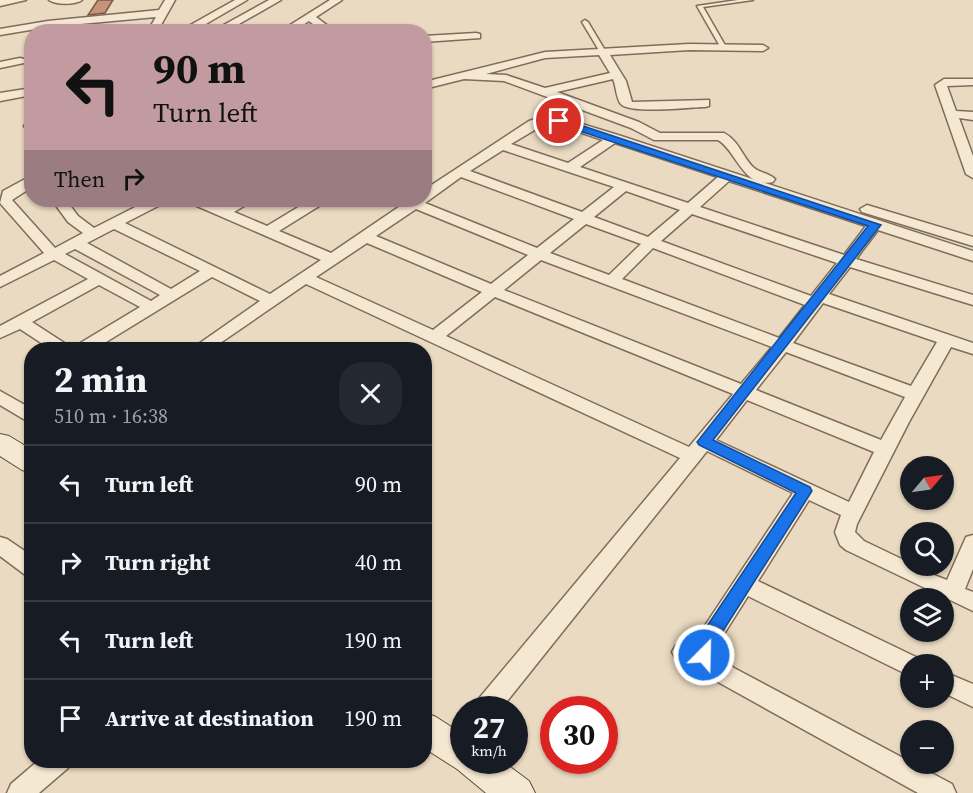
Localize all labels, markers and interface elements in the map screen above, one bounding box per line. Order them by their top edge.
text: 90 m [153,39,246,97]
icon: left [54,48,132,126]
text: Turn left [153,94,257,131]
pin [533,95,584,146]
icon: arrive [542,104,575,137]
icon: right [117,162,150,195]
text: Then [54,164,105,194]
text: 2 min [54,355,147,404]
button: close [339,362,402,425]
text: 510 m · 16:38 [54,402,168,430]
north arrow [900,456,954,510]
map controls [900,456,954,774]
icon: left [54,468,87,501]
text: Turn left [105,469,193,499]
text: 90 m [355,469,402,499]
button: search [900,522,954,576]
icon: right [54,546,87,579]
text: Turn right [105,547,210,577]
text: 40 m [355,547,402,577]
button: layers [900,588,954,642]
position arrow [672,623,736,687]
icon: left [54,624,87,657]
text: Turn left [105,625,193,655]
text: 190 m [344,625,402,655]
button: + [900,654,954,708]
speed limit sign: 30 [540,696,618,774]
icon: arrive [54,702,87,735]
text: Arrive at destination [105,703,314,733]
text: 190 m [344,703,402,733]
text: 27 [473,707,505,748]
button: − [900,720,954,774]
text: km/h [471,740,507,761]

